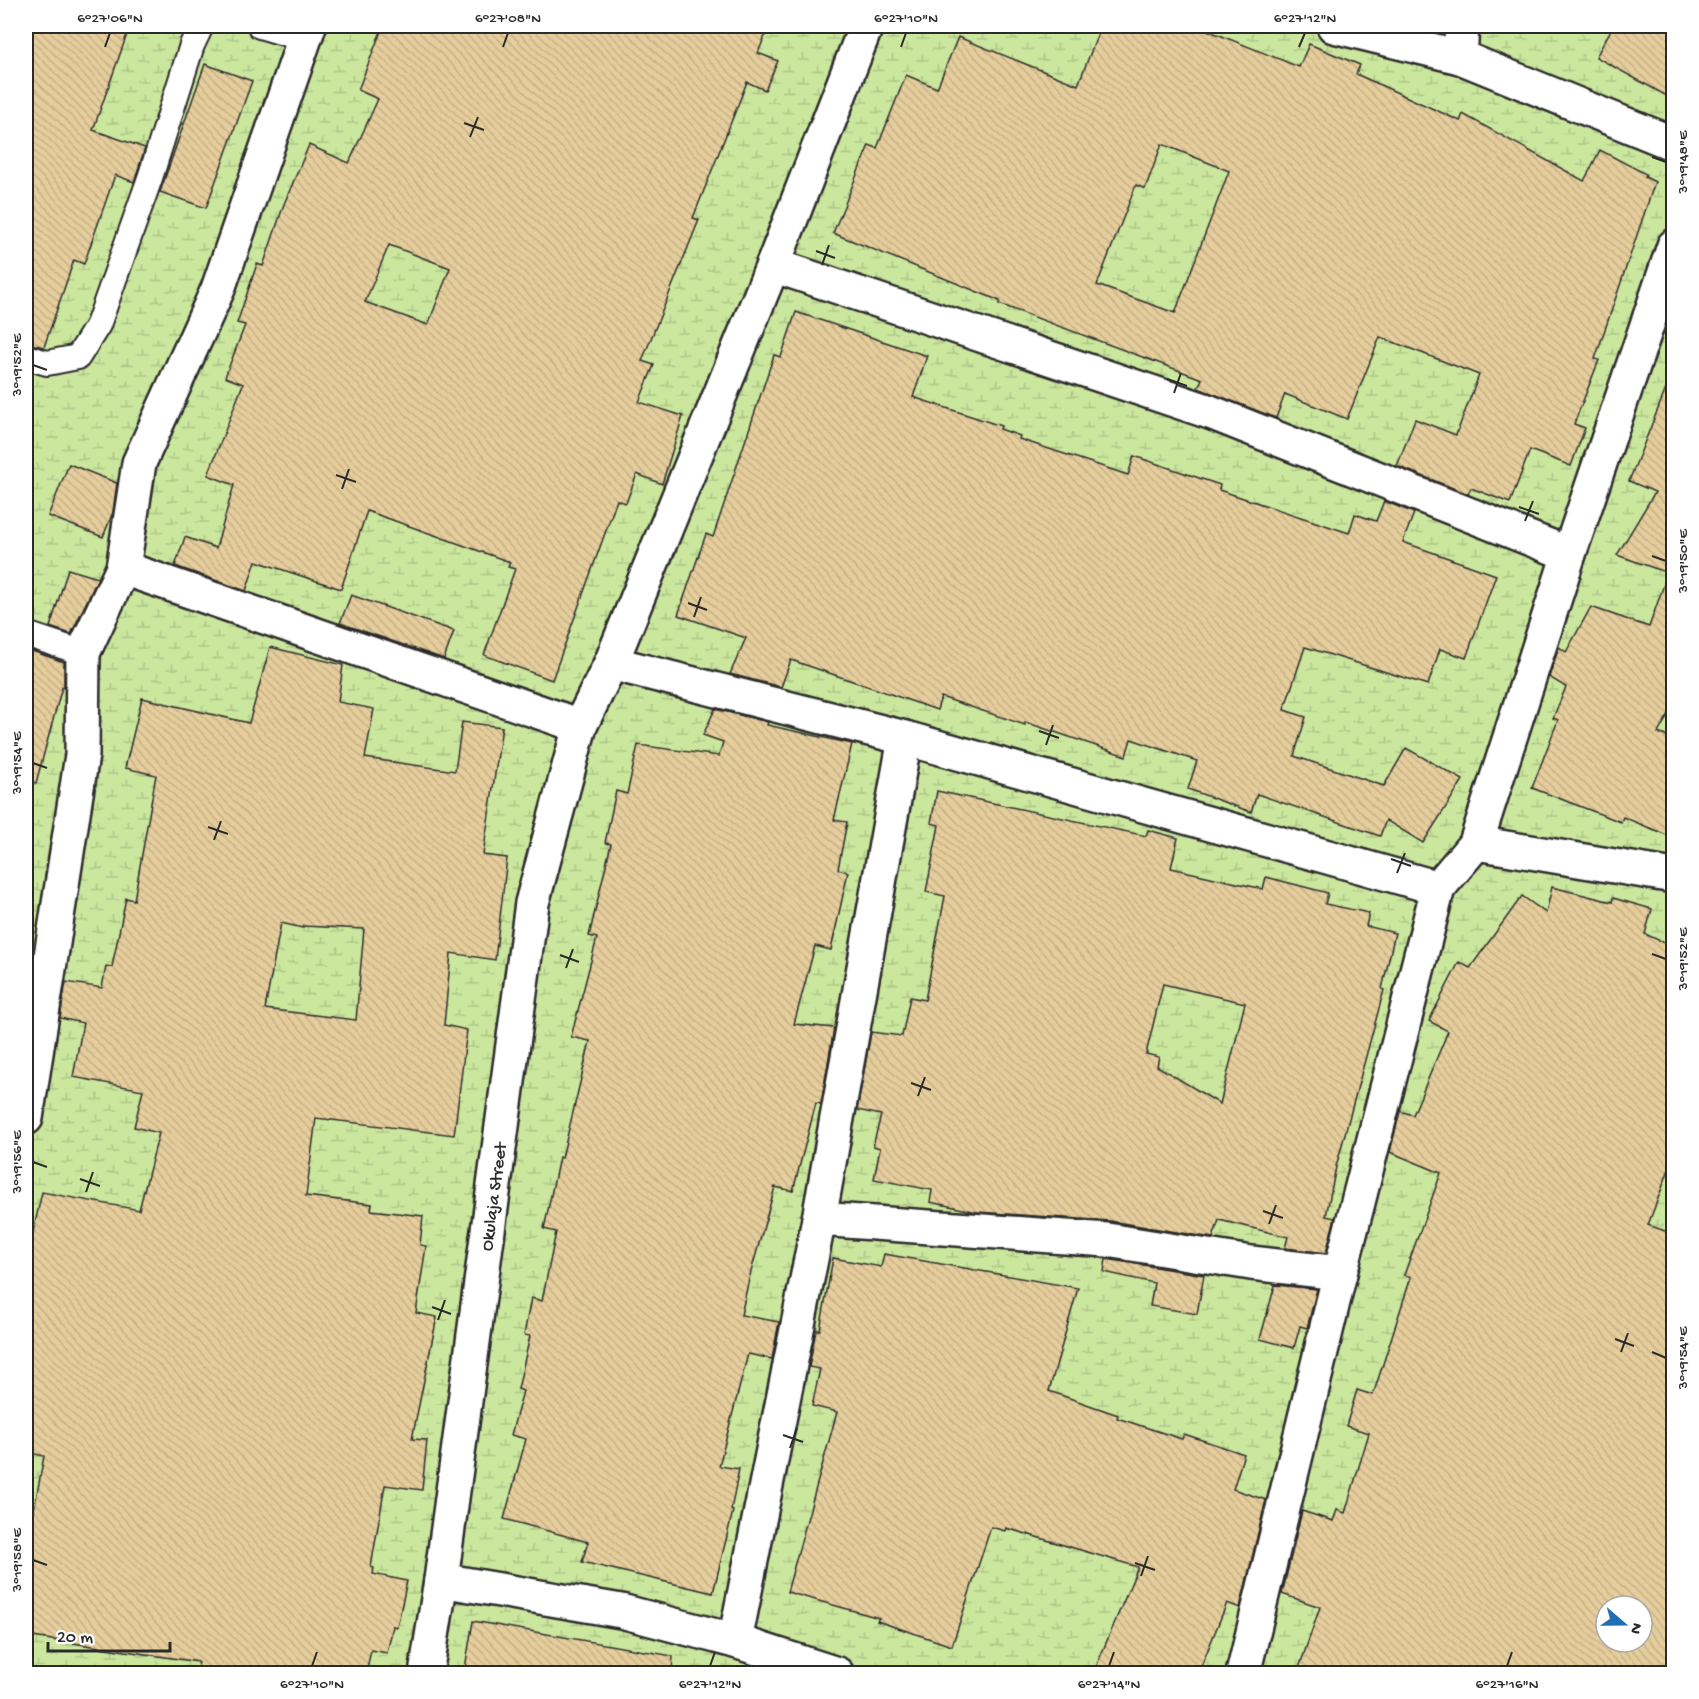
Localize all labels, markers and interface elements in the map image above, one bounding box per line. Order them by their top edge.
text: 6°27'06"N [77,10,143,28]
text: 6°27'08"N [475,10,541,28]
text: 6°27'10"N [874,10,938,28]
text: 6°27'12"N [1274,10,1337,28]
text: 3°19'48"E [1675,130,1693,194]
text: 3°19'52"E [9,333,27,397]
text: 3°19'50"E [1675,528,1693,594]
text: 3°19'54"E [9,731,27,795]
text: 3°19'52"E [1675,927,1693,991]
text: 3°19'56"E [9,1130,27,1194]
street label: Okulaja Street [477,1140,513,1252]
text: 3°19'54"E [1675,1326,1693,1390]
text: 3°19'58"E [9,1528,27,1593]
north arrow [1594,1594,1654,1654]
scale bar [48,1615,170,1653]
text: N [1624,1620,1646,1637]
text: 20 m [57,1628,93,1649]
text: 6°27'10"N [280,1676,344,1694]
text: 6°27'12"N [679,1676,742,1694]
text: 6°27'14"N [1078,1676,1140,1694]
text: 6°27'16"N [1476,1676,1539,1694]

